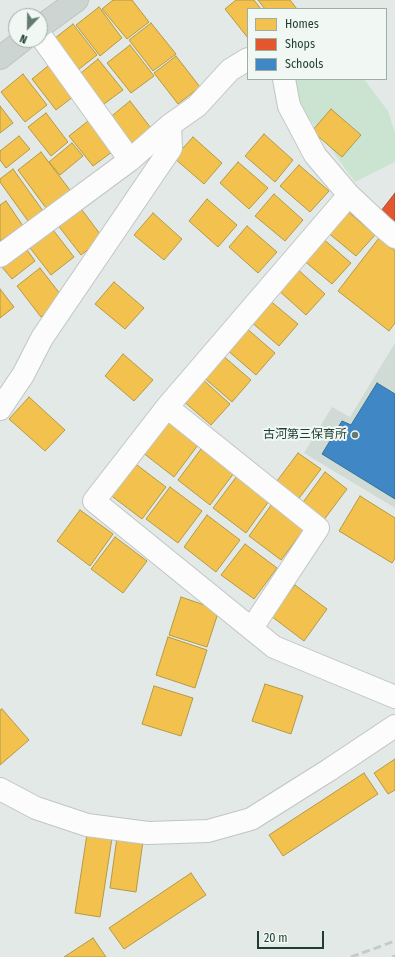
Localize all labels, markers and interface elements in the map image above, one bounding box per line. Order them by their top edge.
north arrow [8,8,48,48]
legend [247,8,387,80]
text: Homes [285,17,319,31]
text: N [18,31,29,46]
text: Shops [285,37,315,51]
text: Schools [285,57,323,71]
place label: 古河第三保育所 [263,428,347,442]
marker: 古河第三保育所 [350,430,360,440]
scale bar [259,923,326,949]
text: 20 m [264,931,288,945]

